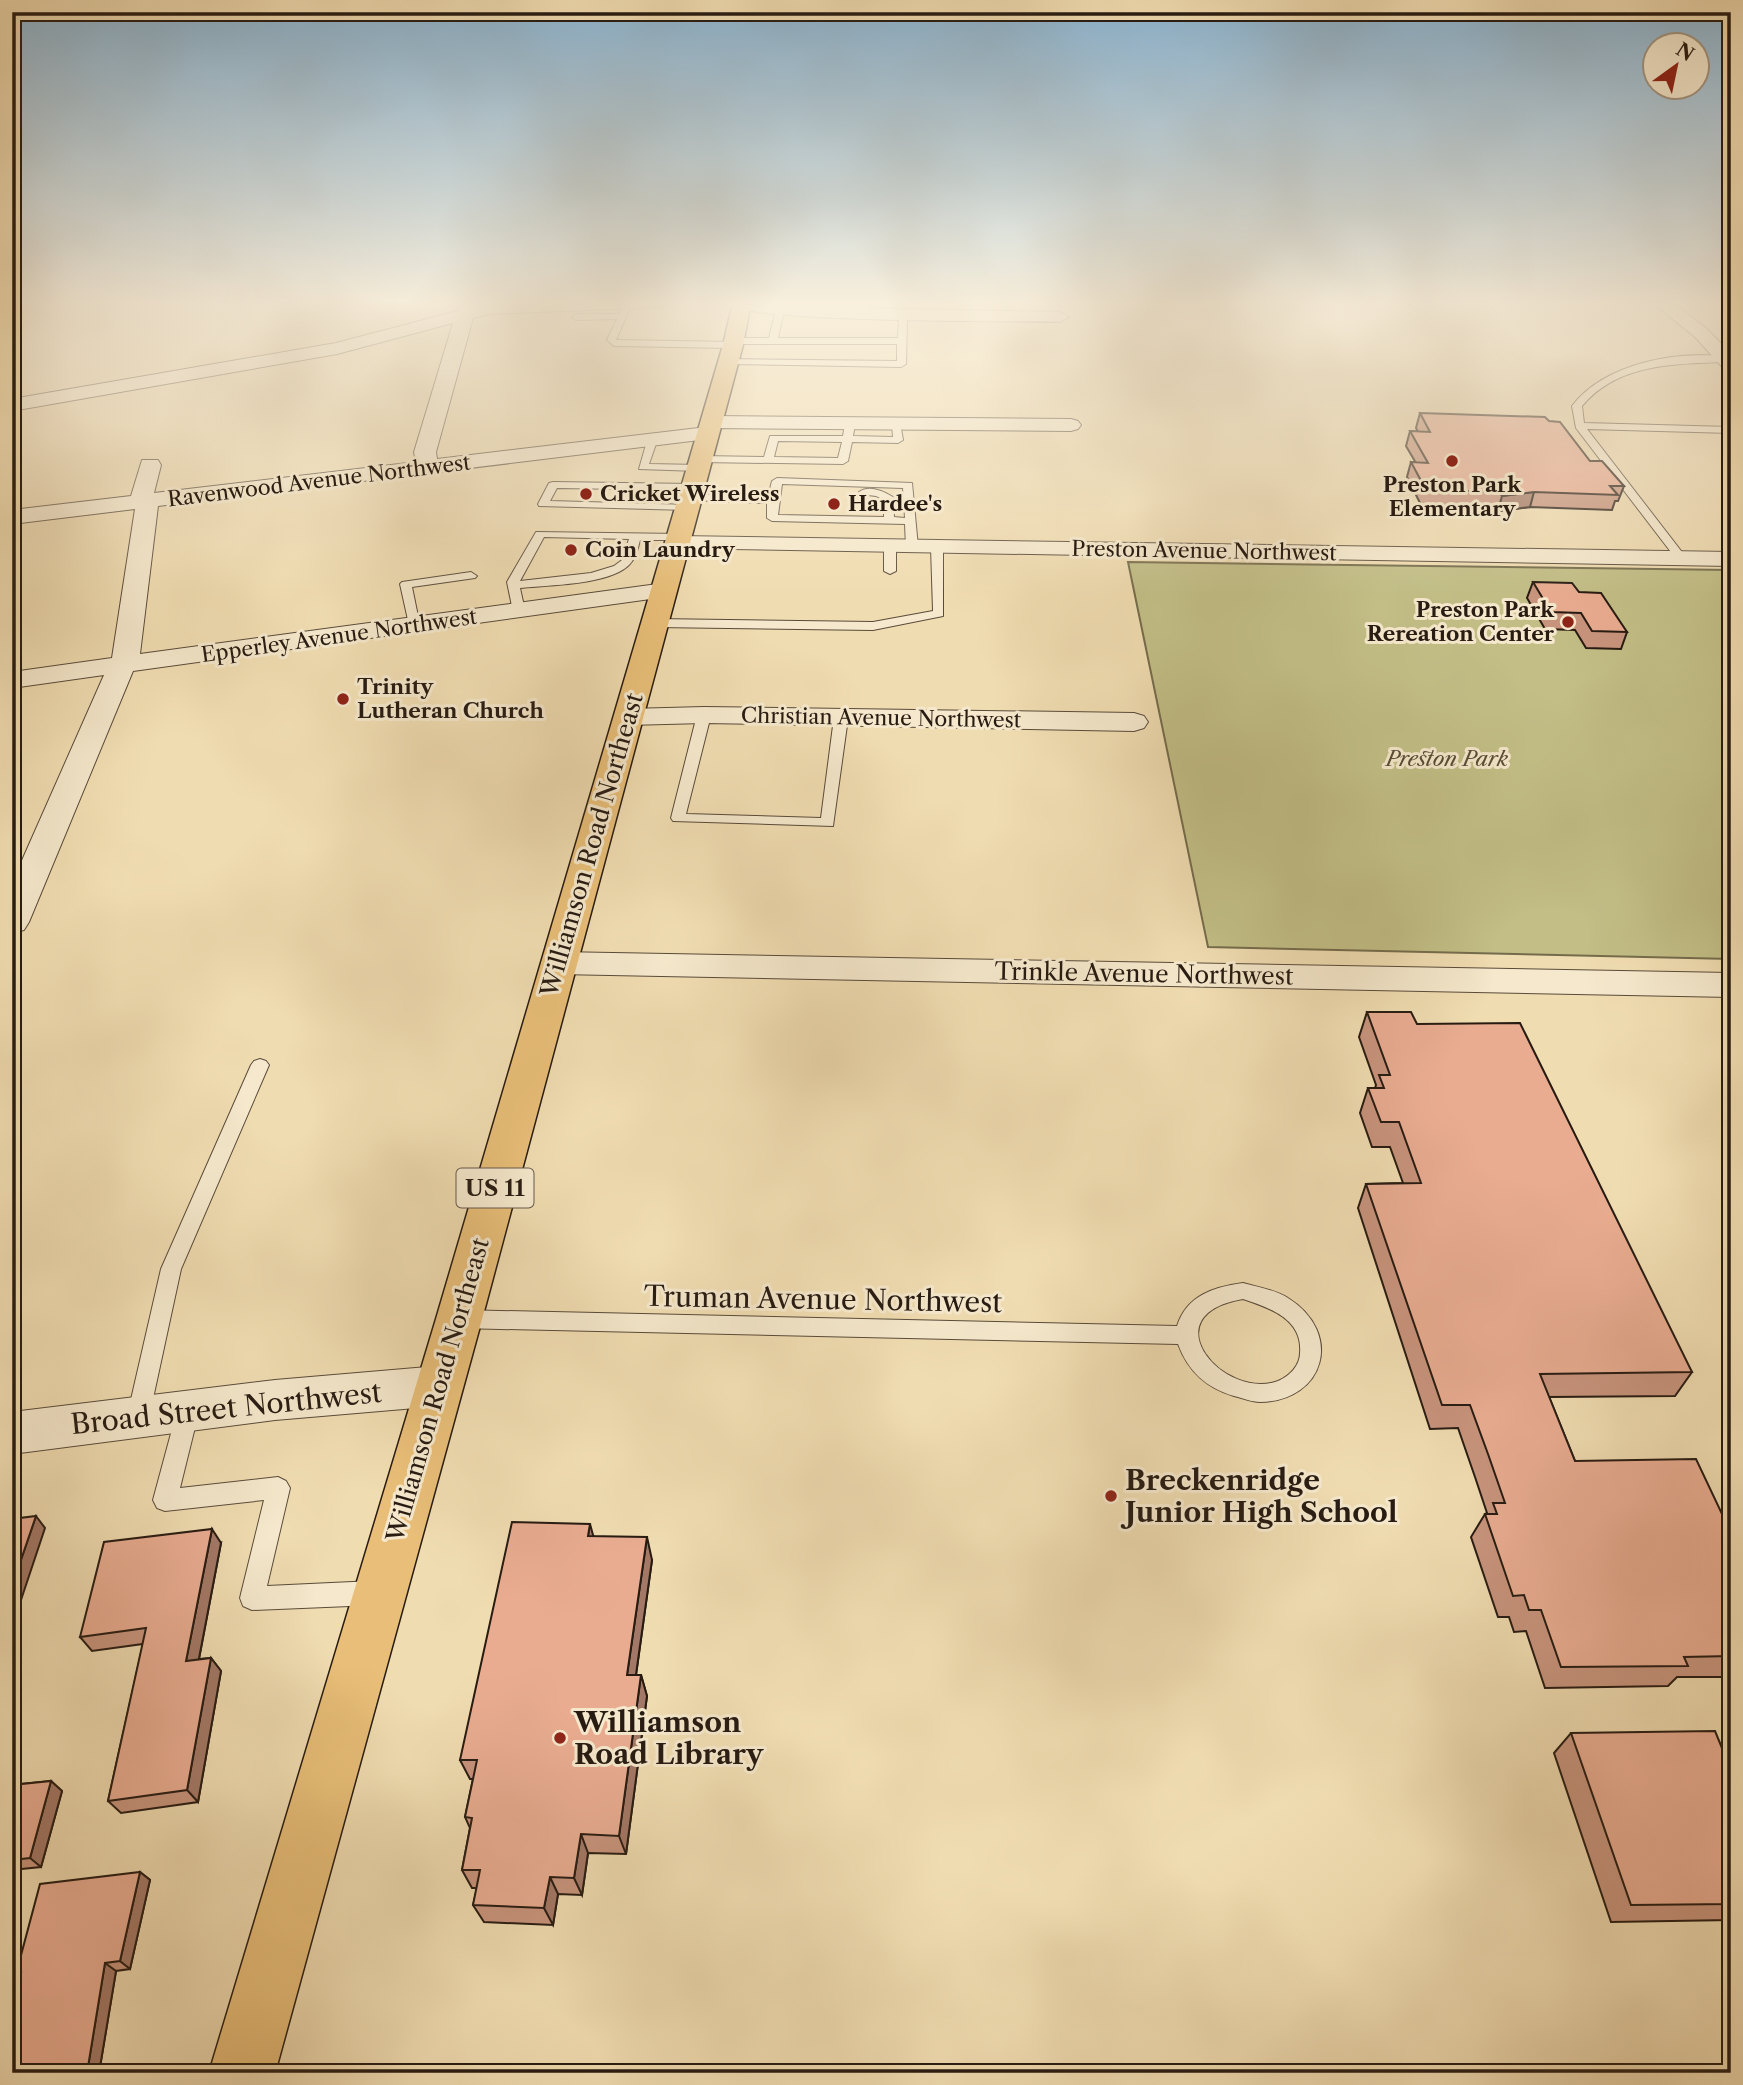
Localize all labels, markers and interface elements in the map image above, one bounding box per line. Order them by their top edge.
north arrow [1642,32,1712,102]
text: N [1672,38,1698,66]
street label: Ravenwood Avenue Northwest [166,449,472,511]
marker: Preston Park Elementary [1444,453,1460,469]
place label: Preston Park Elementary [1383,472,1522,521]
place label: Cricket Wireless [600,481,779,506]
marker: Cricket Wireless [578,486,594,502]
place label: Hardee's [848,491,942,516]
marker: Hardee's [826,496,842,512]
street label: Preston Avenue Northwest [1071,536,1337,565]
place label: Coin Laundry [585,537,736,562]
marker: Coin Laundry [563,542,579,558]
place label: Preston Park Rereation Center [1367,597,1555,646]
street label: Epperley Avenue Northwest [199,604,479,667]
marker: Preston Park Rereation Center [1560,614,1576,630]
place label: Trinity Lutheran Church [357,674,544,723]
street label: Williamson Road Northeast [534,689,649,1001]
marker: Trinity Lutheran Church [335,691,351,707]
street label: Christian Avenue Northwest [741,703,1022,732]
park label: Preston Park [1384,746,1508,771]
street label: Trinkle Avenue Northwest [994,956,1294,991]
road number: US 11 [456,1168,534,1208]
street label: Williamson Road Northeast [380,1234,495,1546]
street label: Truman Avenue Northwest [644,1279,1002,1319]
street label: Broad Street Northwest [69,1375,383,1441]
place label: Breckenridge Junior High School [1120,1463,1398,1529]
marker: Breckenridge Junior High School [1103,1488,1119,1504]
place label: Williamson Road Library [573,1705,764,1771]
marker: Williamson Road Library [552,1730,568,1746]

